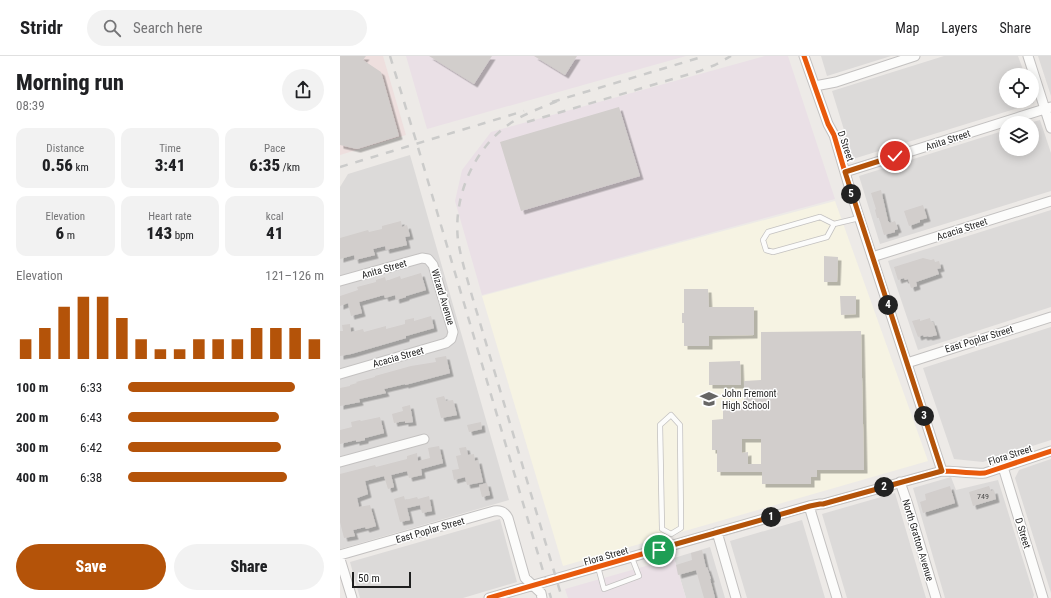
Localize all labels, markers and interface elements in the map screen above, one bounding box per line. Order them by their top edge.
search box [87,10,367,46]
text: Stridr [20,16,63,39]
icon: search [101,17,123,39]
text: Search here [133,19,203,37]
text: Map [895,20,919,36]
text: Layers [941,20,978,36]
text: Share [1000,20,1031,36]
map controls [999,68,1039,156]
button: locate [999,68,1039,108]
button: share [282,69,324,111]
text: Morning run [16,70,124,95]
text: 08:39 [16,98,45,113]
button: layers [999,116,1039,156]
street label: Anita Street [924,128,972,152]
street label: D Street [836,129,856,163]
pin [878,139,912,173]
text: Distance [46,142,84,155]
text: Time [159,142,181,155]
text: Pace [264,142,285,155]
icon: check [884,145,906,167]
text: 0.56 [42,155,73,175]
text: 3:41 [155,155,185,175]
text: 6:35 [249,155,280,175]
text: km [73,161,89,174]
text: /km [280,161,300,174]
pin: 5 [841,184,861,204]
text: 5 [848,187,854,200]
text: Elevation [46,210,85,223]
text: Heart rate [148,210,192,223]
text: kcal [266,210,284,223]
street label: Acacia Street [935,216,989,242]
text: 6 [56,223,64,243]
text: 143 [146,223,172,243]
text: 41 [266,223,283,243]
text: m [64,229,75,242]
text: bpm [172,229,194,242]
street label: Anita Street [360,257,408,281]
text: Elevation [16,268,63,283]
text: 121–126 m [265,268,324,283]
street label: Wizard Avenue [429,268,457,327]
pin: 4 [878,295,898,315]
text: 4 [885,298,891,311]
street label: East Poplar Street [944,323,1015,355]
street label: Acacia Street [371,344,425,370]
text: 100 m [16,380,48,395]
text: 6:33 [80,380,102,395]
place label: John Fremont High School [722,388,777,411]
school or university icon: John Fremont High School [699,389,719,409]
pin: 3 [914,406,934,426]
text: 3 [921,409,927,422]
text: 200 m [16,410,48,425]
text: 6:43 [80,410,102,425]
text: 300 m [16,440,48,455]
text: 6:42 [80,440,102,455]
street label: Flora Street [987,443,1033,467]
text: 400 m [16,470,48,485]
text: 6:38 [80,470,102,485]
pin: 2 [874,477,894,497]
text: 2 [881,480,887,493]
house number: 749 [977,492,989,501]
street label: North Gratton Avenue [900,498,936,582]
pin: 1 [761,507,781,527]
text: 1 [768,510,774,523]
street label: East Poplar Street [394,515,466,545]
street label: D Street [1013,516,1033,550]
pin [642,533,676,567]
icon: arrive [648,539,670,561]
button: Save [16,544,166,590]
button: Share [174,544,324,590]
street label: Flora Street [583,544,629,568]
scale bar [352,570,411,589]
text: 50 m [358,572,380,585]

